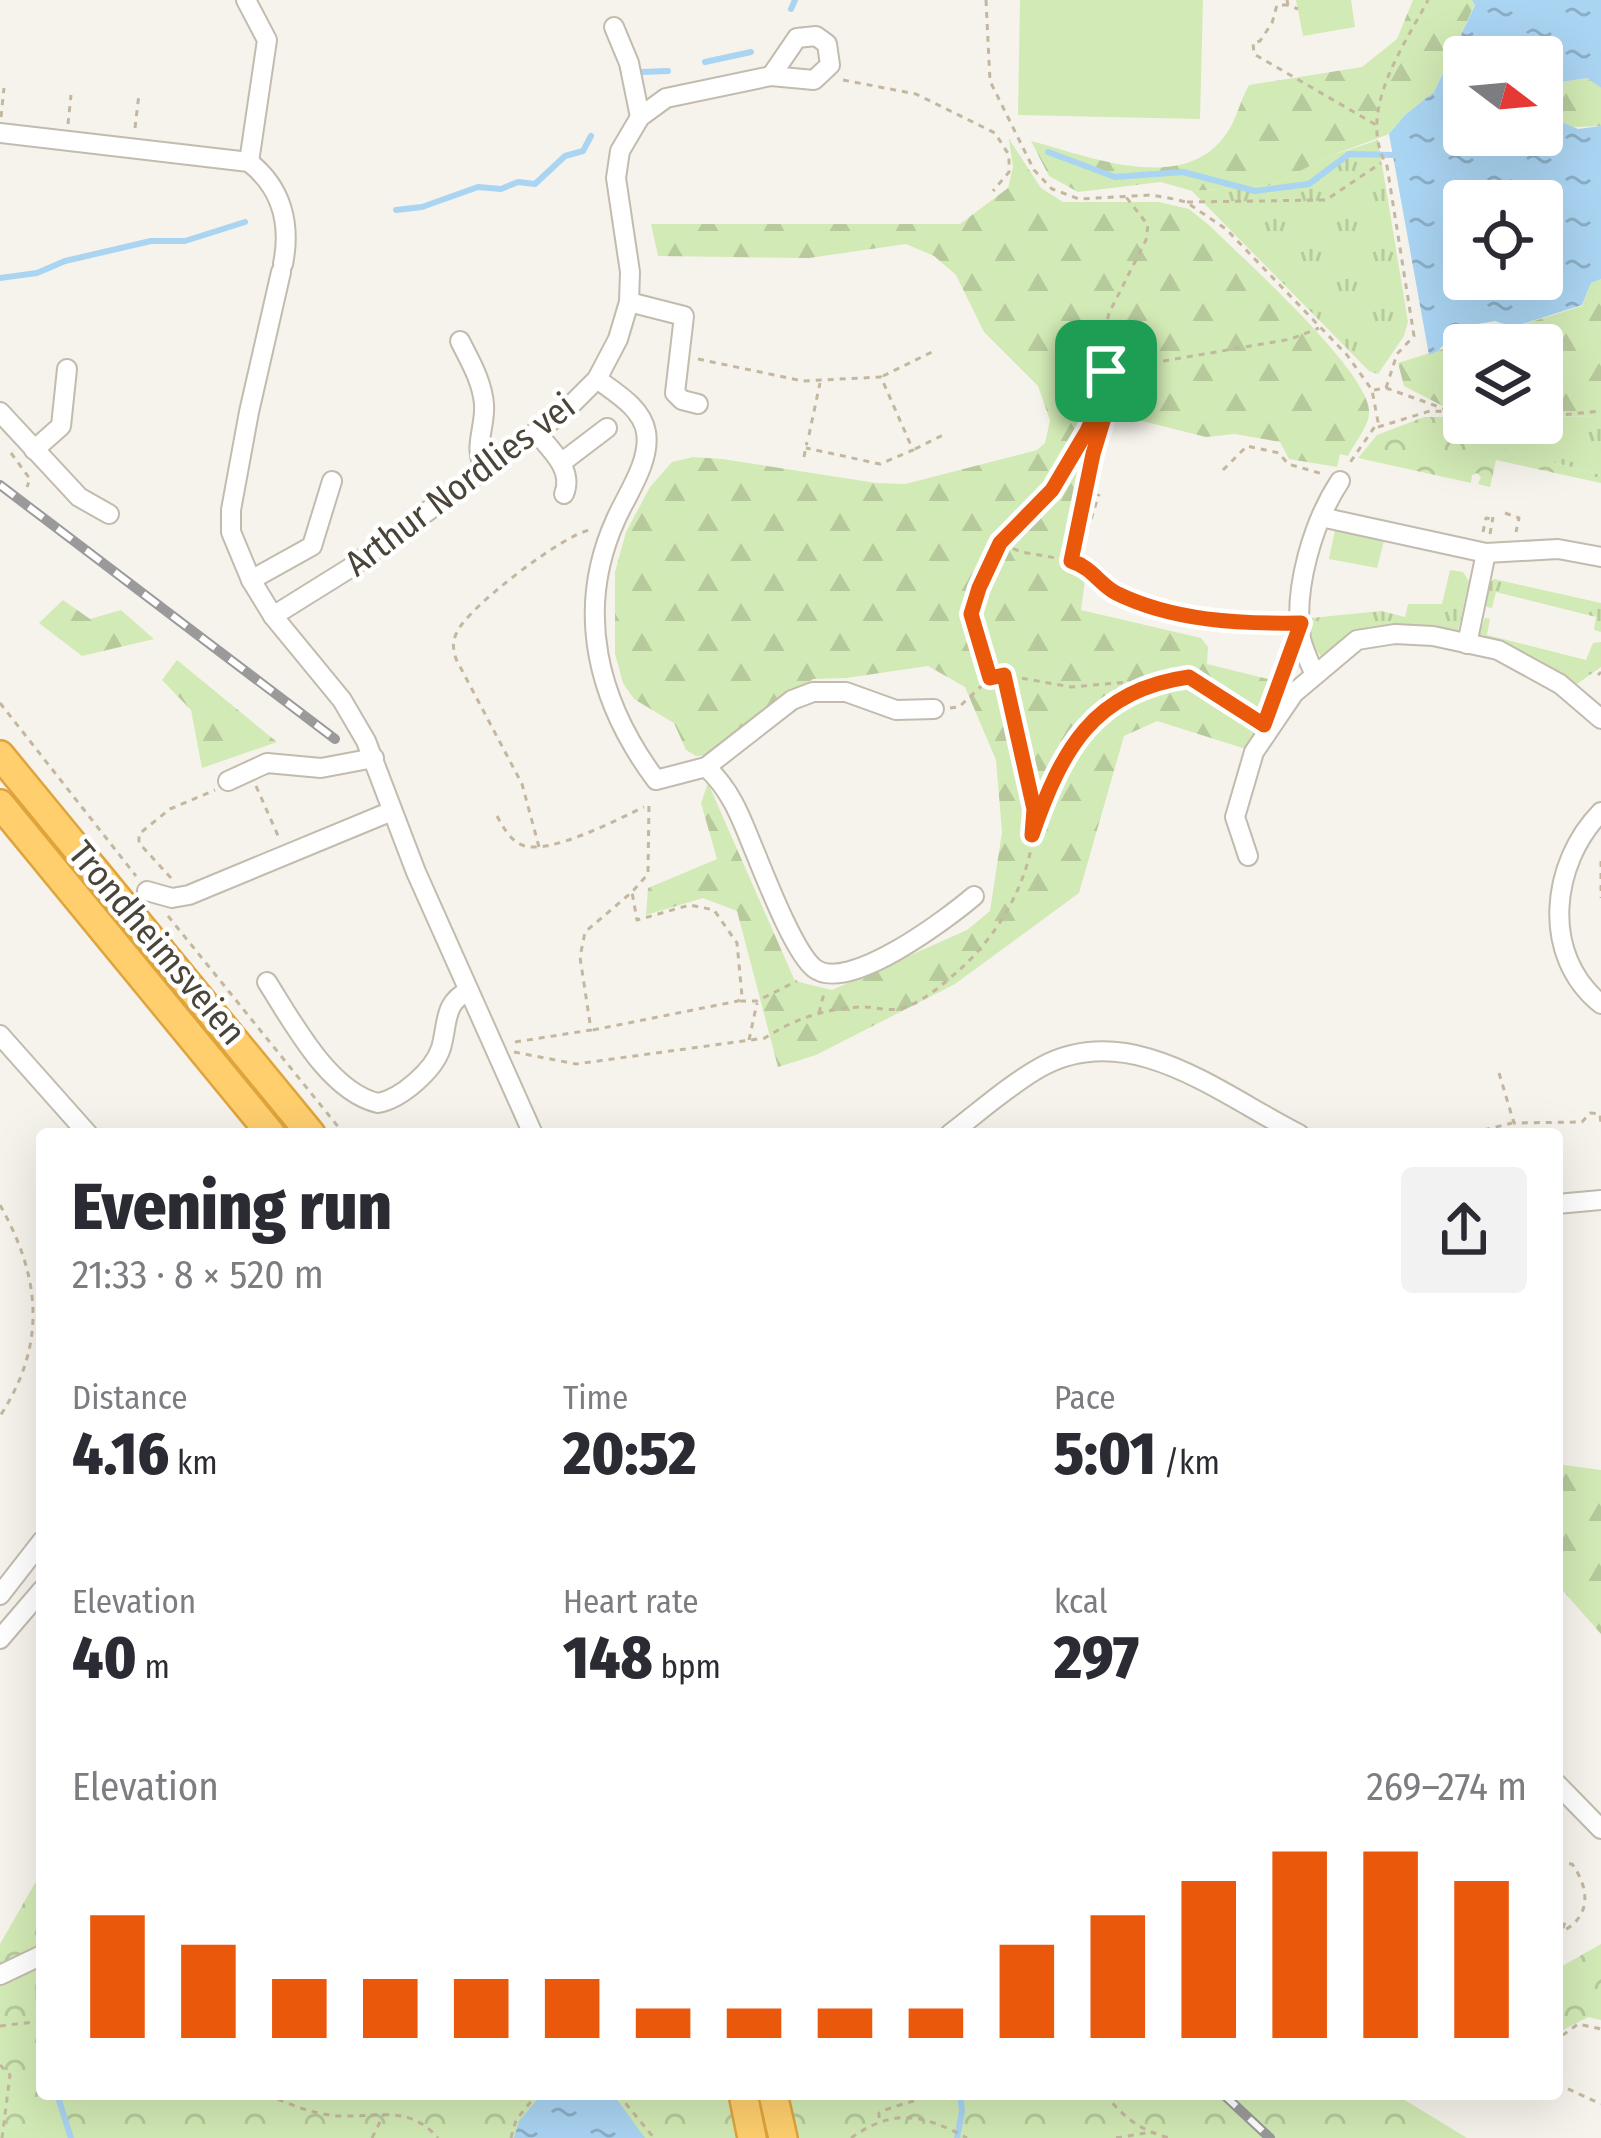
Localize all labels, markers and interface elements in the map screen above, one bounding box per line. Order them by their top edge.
north arrow [1443,36,1563,156]
map controls [1443,36,1563,444]
button: locate [1443,180,1563,300]
pin [1055,320,1157,422]
button: layers [1443,324,1563,444]
icon: arrive [1073,338,1139,404]
street label: Arthur Nordlies vei [336,384,584,586]
street label: Trondheimsveien [59,832,255,1054]
text: Evening run [72,1167,392,1246]
button: share [1401,1167,1527,1293]
text: 21:33 · 8 × 520 m [72,1252,324,1298]
text: Distance [72,1378,188,1418]
text: Time [563,1378,628,1418]
text: Pace [1054,1378,1116,1418]
text: 4.16 [72,1418,169,1490]
text: 20:52 [563,1418,696,1490]
text: 5:01 [1054,1418,1156,1490]
text: km [169,1443,218,1483]
text: /km [1156,1443,1220,1483]
text: Elevation [72,1582,196,1622]
text: Heart rate [563,1582,699,1622]
text: kcal [1054,1582,1107,1622]
text: 40 [72,1622,137,1694]
text: 148 [563,1622,653,1694]
text: 297 [1054,1622,1139,1694]
text: m [137,1647,170,1687]
text: bpm [653,1647,721,1687]
text: Elevation [72,1764,219,1810]
text: 269–274 m [1366,1764,1527,1810]

